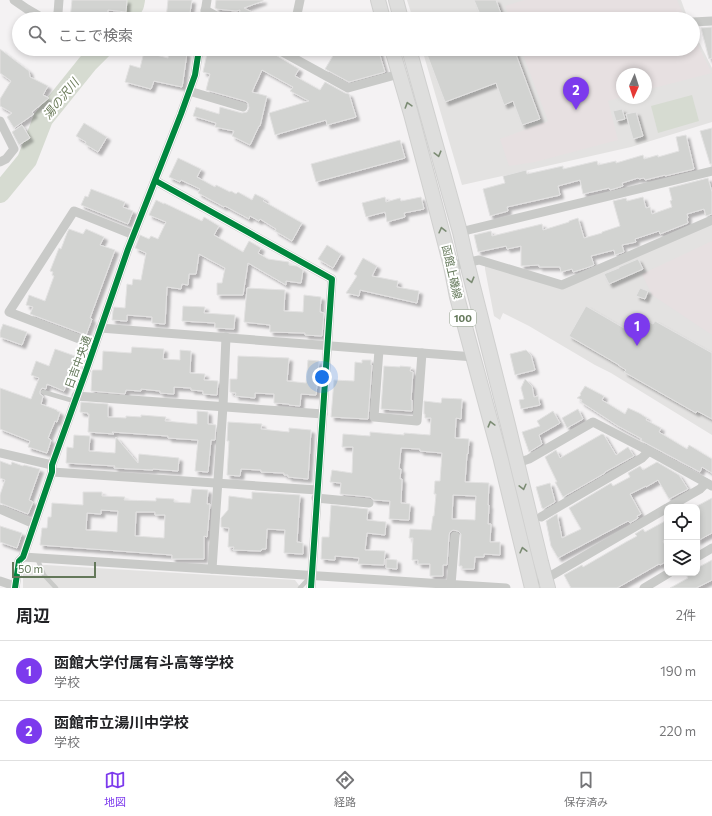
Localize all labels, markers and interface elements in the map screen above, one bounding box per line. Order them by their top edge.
search box [12,12,700,56]
icon: search [26,23,48,45]
text: ここで検索 [58,26,133,44]
north arrow [616,68,652,104]
water label: 湯の沢川 [40,74,82,121]
pin: 2 [563,77,589,110]
one-way arrow [404,101,413,108]
one-way arrow [433,150,442,157]
one-way arrow [438,227,447,234]
street label: 函館上磯線 [440,244,465,300]
one-way arrow [466,276,475,283]
road number: 100 [450,310,476,326]
pin: 1 [624,313,650,346]
street label: 日吉中央通 [62,334,93,390]
your location [312,367,332,387]
one-way arrow [487,421,496,428]
one-way arrow [518,484,527,491]
map controls [664,504,700,576]
button: locate [664,504,700,540]
button: layers [664,540,700,576]
one-way arrow [519,547,527,553]
scale bar [12,560,96,579]
text: 50 m [18,562,43,575]
text: 周辺 [16,605,50,626]
text: 2件 [676,607,696,623]
text: 函館大学付属有斗高等学校 [54,653,234,671]
text: 1 [26,663,32,679]
text: 190 m [660,663,696,679]
text: 学校 [54,674,80,690]
text: 函館市立湯川中学校 [54,713,189,731]
text: 2 [25,723,33,739]
text: 220 m [659,723,696,739]
text: 学校 [54,734,80,750]
tab: 地図 [104,769,126,809]
tab: 経路 [334,769,356,809]
tab: 保存済み [564,769,608,809]

